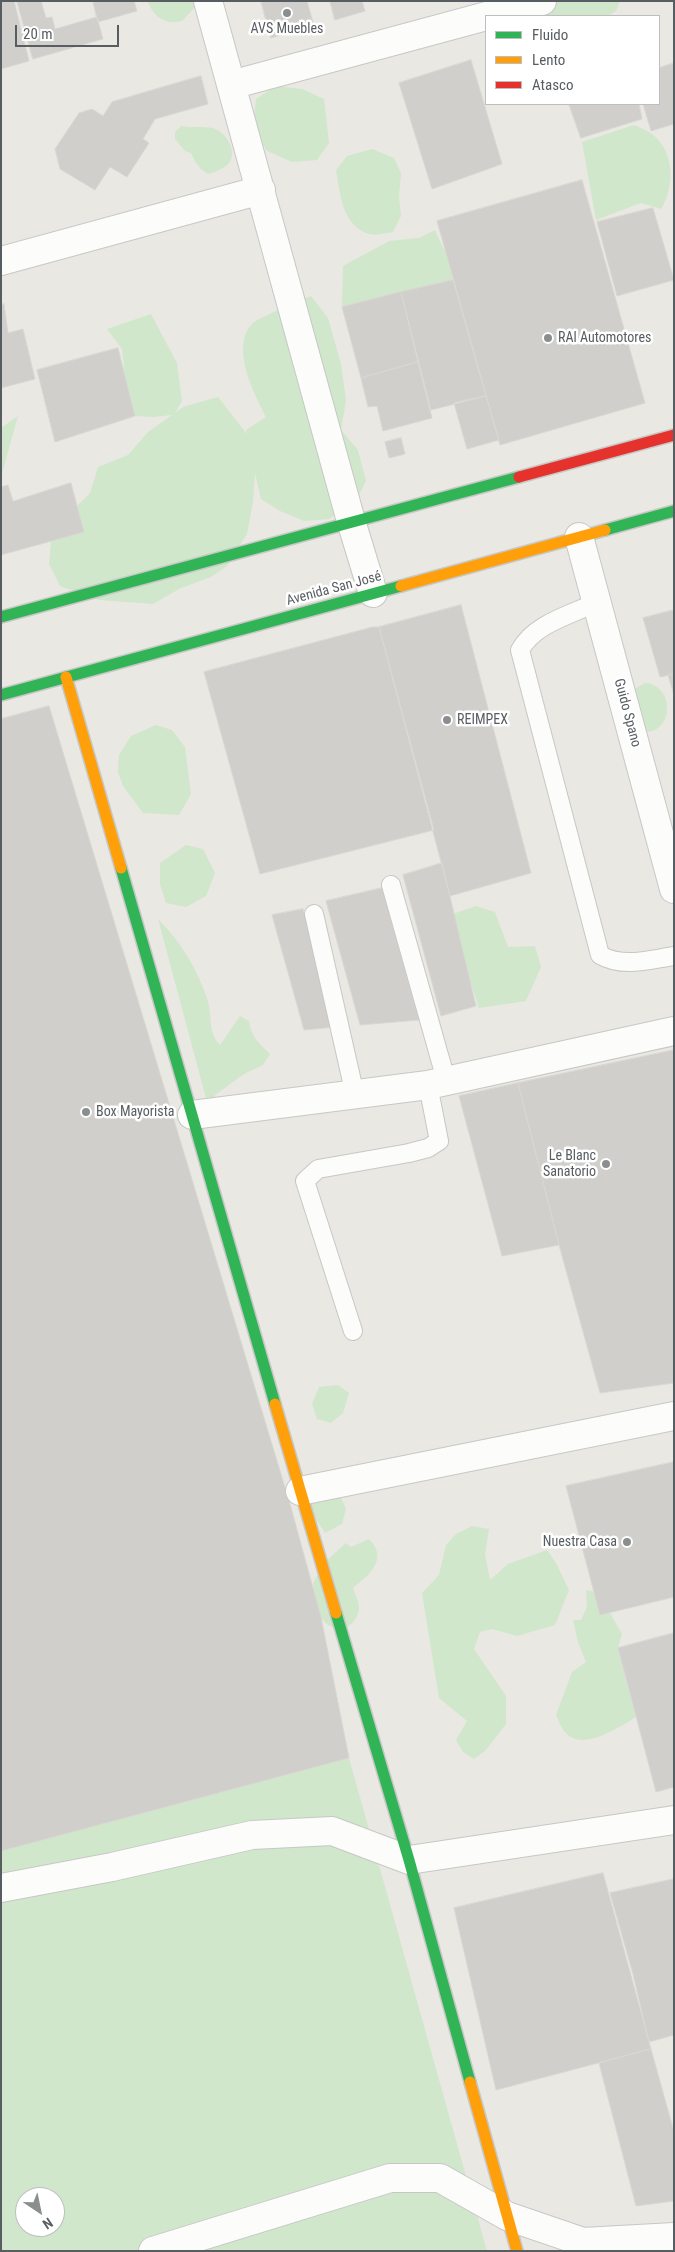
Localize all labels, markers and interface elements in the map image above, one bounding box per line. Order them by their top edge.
marker: AVS Muebles [281,7,293,19]
scale bar [18,15,121,47]
legend [485,15,660,105]
place label: AVS Muebles [251,21,323,37]
text: 20 m [23,25,53,43]
text: Fluido [532,26,568,44]
text: Lento [532,51,565,69]
text: Atasco [532,76,573,94]
place label: RAl Automotores [558,330,651,346]
marker: RAl Automotores [542,332,554,344]
street label: Avenida San José [285,568,383,610]
street label: Guido Spano [610,677,644,749]
place label: REIMPEX [457,712,508,728]
marker: REIMPEX [441,714,453,726]
place label: Box Mayorista [96,1104,175,1120]
marker: Box Mayorista [80,1106,92,1118]
place label: Le Blanc Sanatorio [543,1148,596,1180]
marker: Le Blanc Sanatorio [600,1158,612,1170]
place label: Nuestra Casa [543,1534,617,1550]
marker: Nuestra Casa [621,1536,633,1548]
north arrow [15,2187,65,2237]
text: N [40,2215,56,2233]

